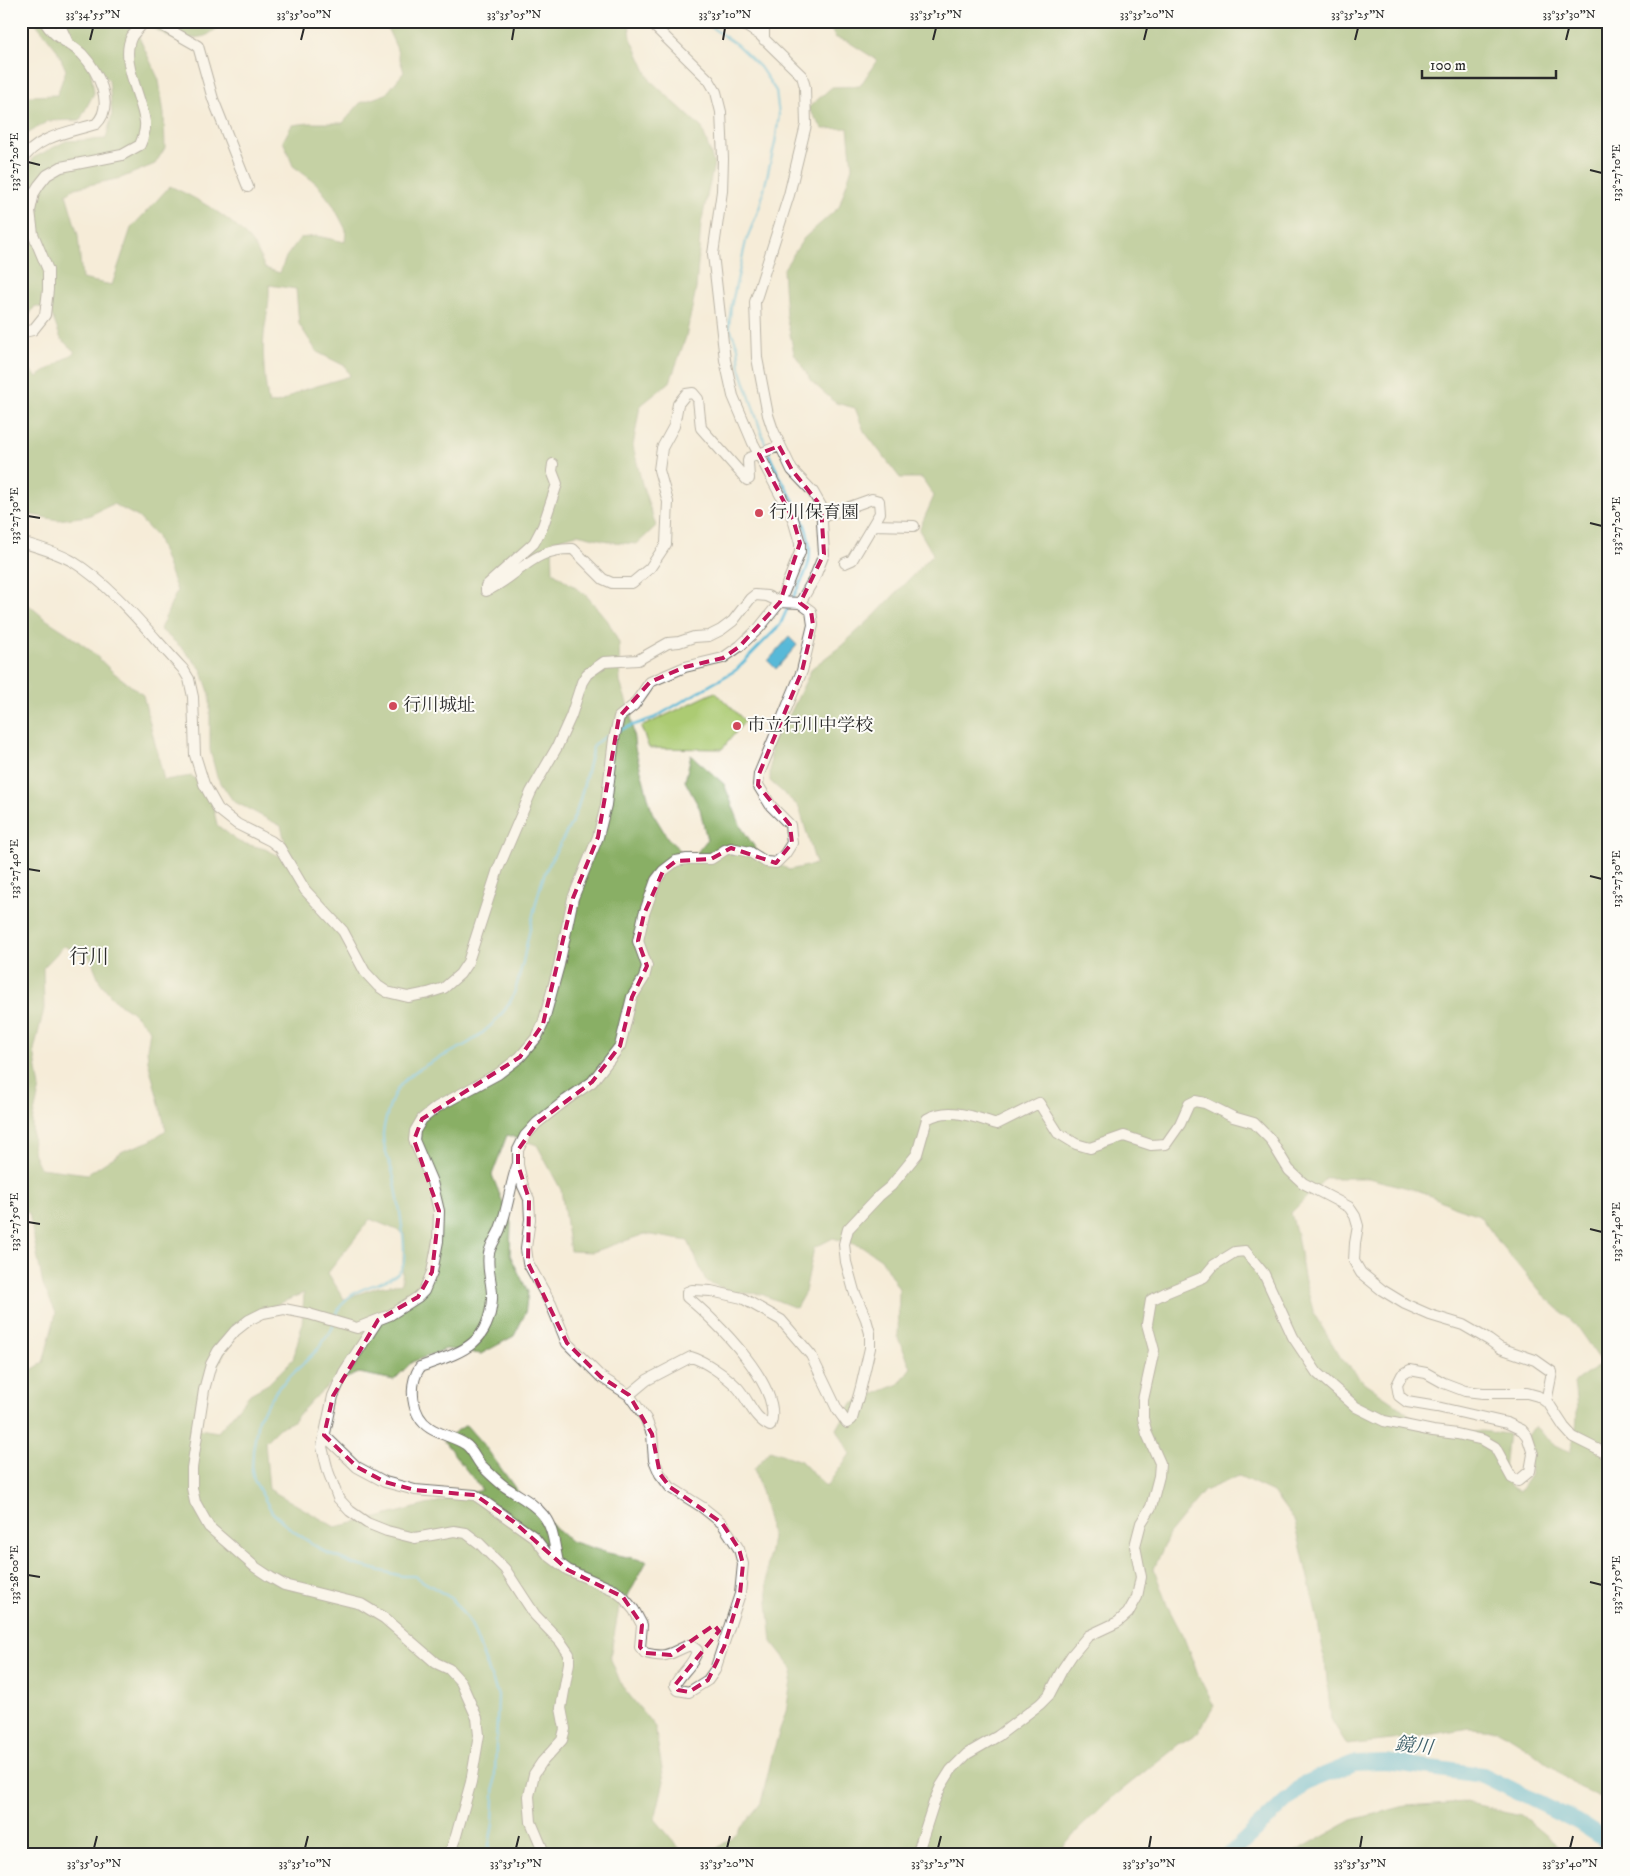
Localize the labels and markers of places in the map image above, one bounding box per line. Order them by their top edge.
place label: 行川保育園 [769,502,859,524]
marker: 行川保育園 [753,507,765,519]
place label: 行川城址 [403,695,475,717]
marker: 行川城址 [387,700,399,712]
place label: 市立行川中学校 [747,715,873,737]
marker: 市立行川中学校 [731,720,743,732]

